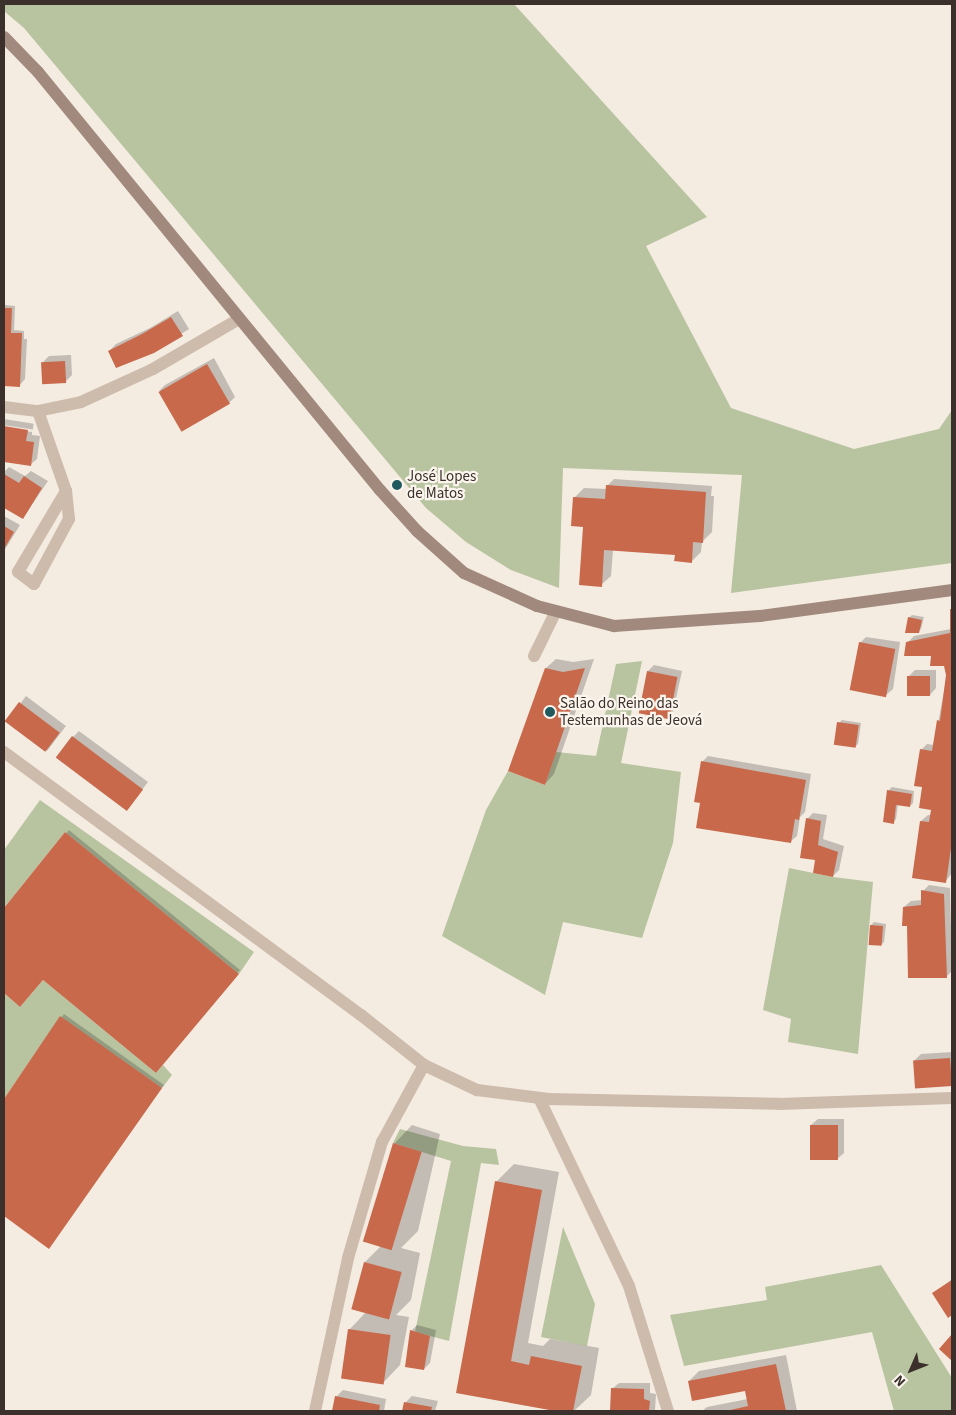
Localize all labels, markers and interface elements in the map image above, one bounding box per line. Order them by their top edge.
place label: José Lopes de Matos [407,467,476,502]
marker: José Lopes de Matos [391,479,403,491]
place label: Salão do Reino das Testemunhas de Jeová [560,694,702,729]
marker: Salão do Reino das Testemunhas de Jeová [544,706,556,718]
north arrow [886,1345,936,1395]
text: N [890,1370,911,1391]

